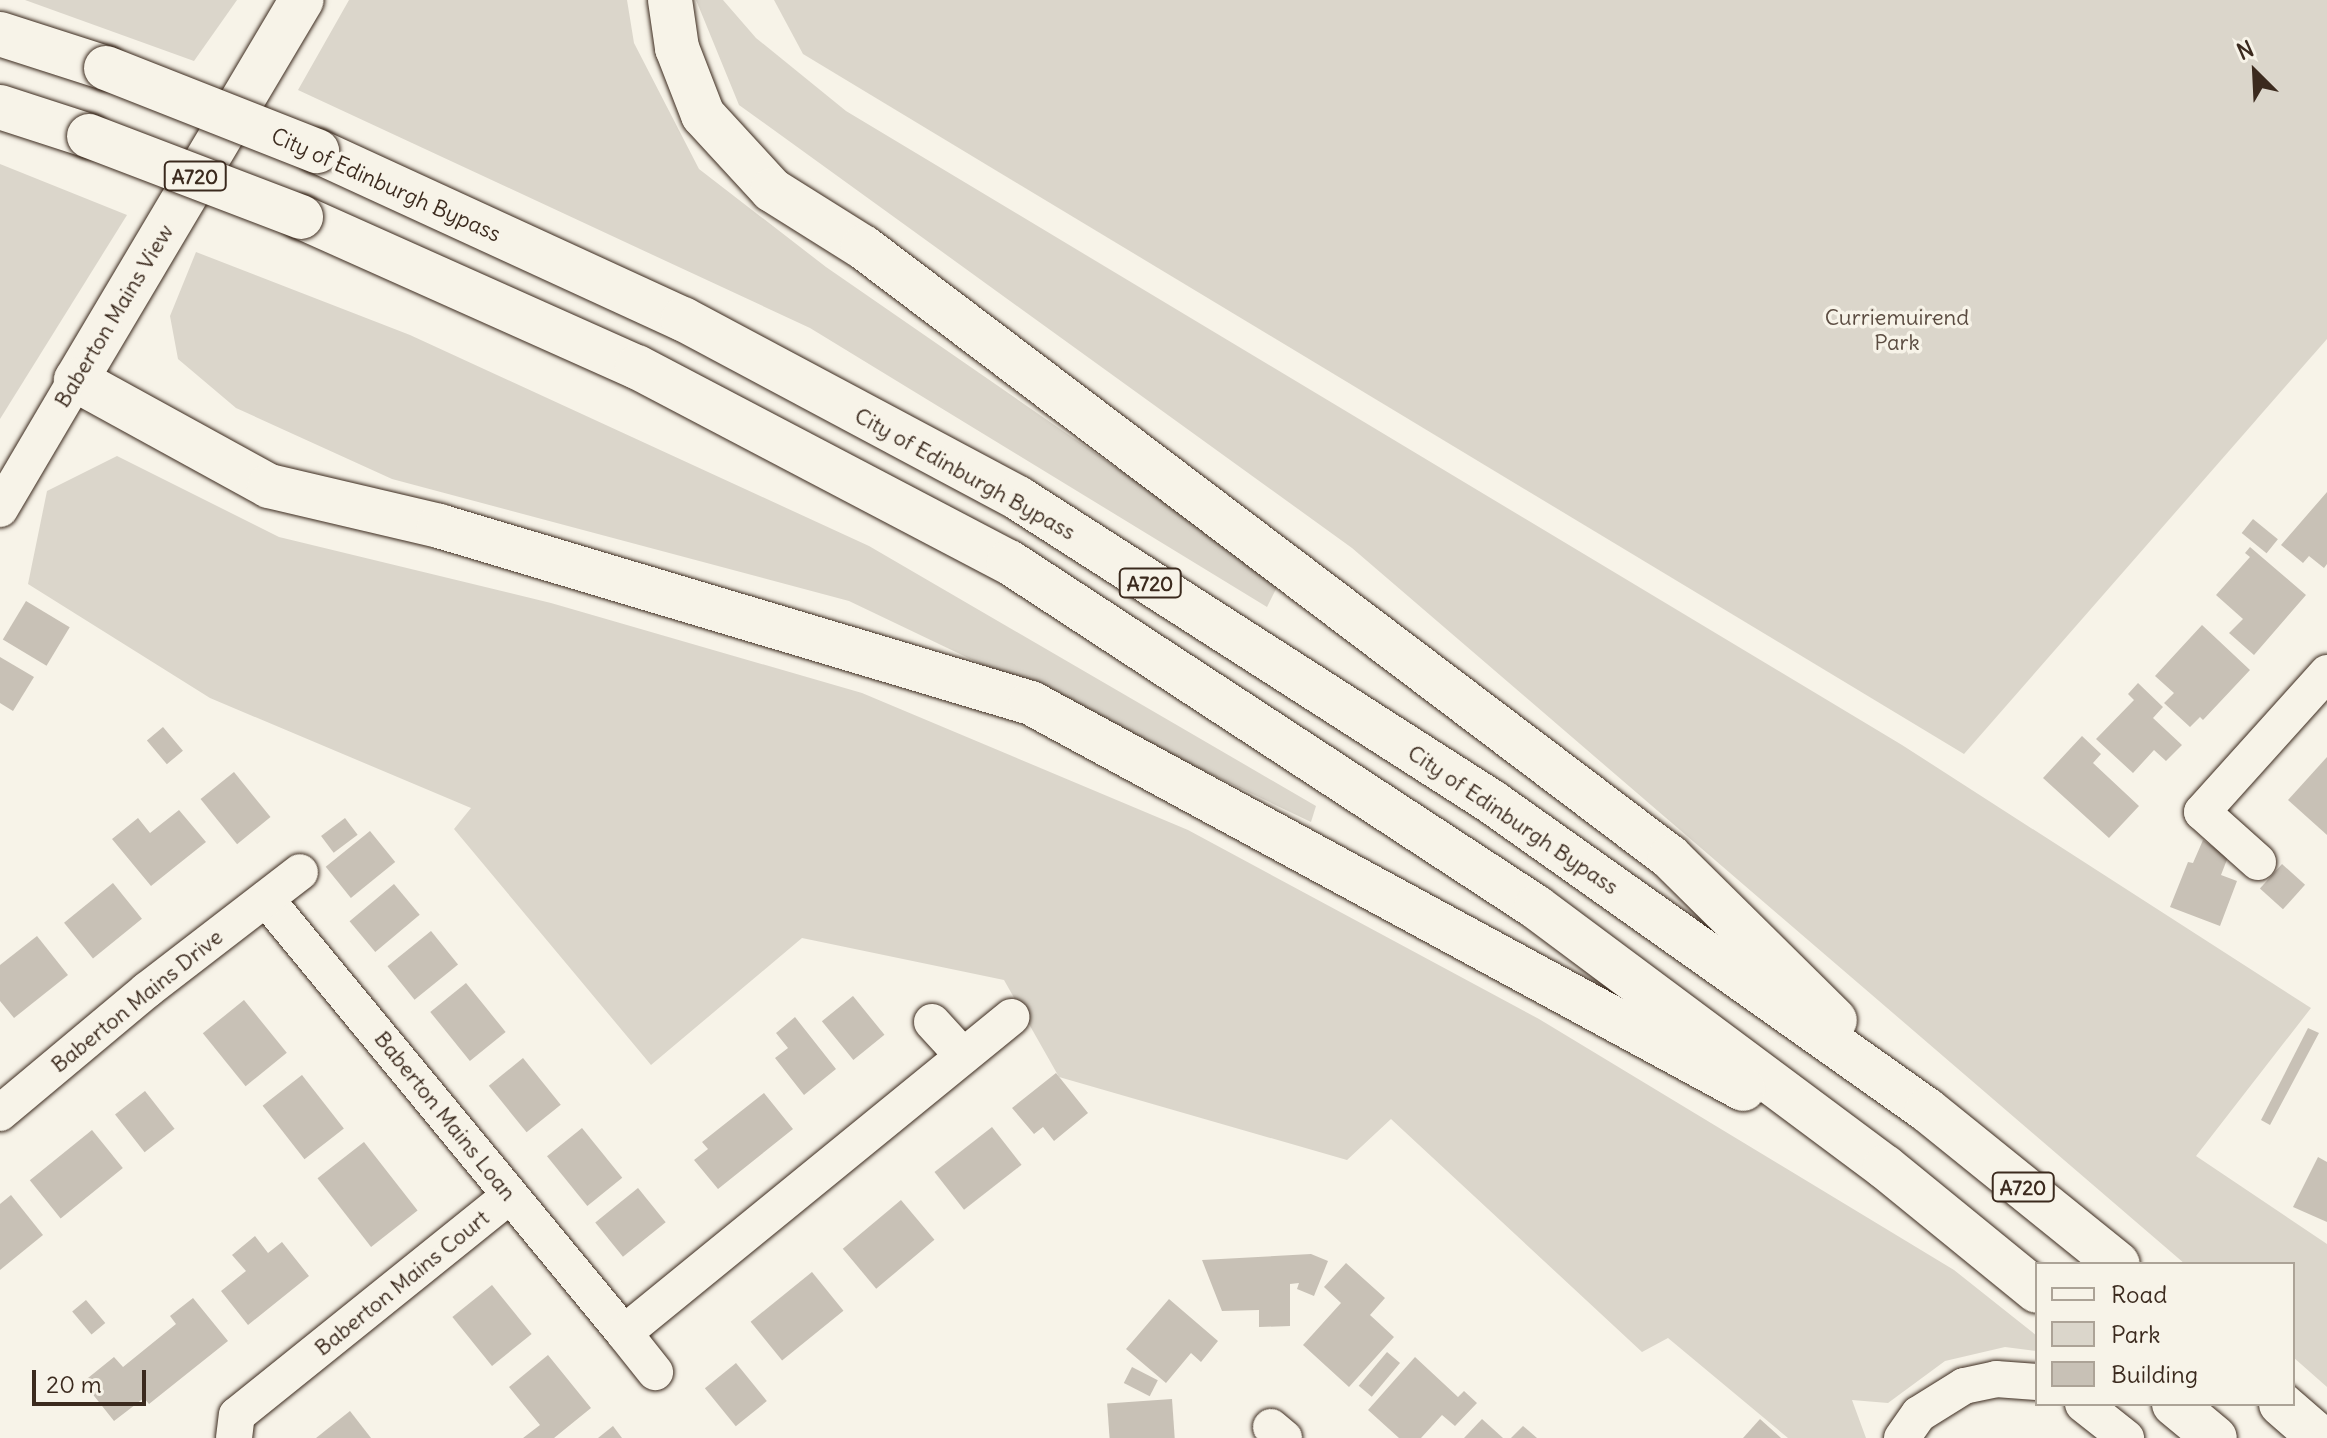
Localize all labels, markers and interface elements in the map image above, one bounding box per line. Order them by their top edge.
north arrow [2215,32,2295,112]
text: N [2233,34,2258,66]
street label: City of Edinburgh Bypass [267,122,505,248]
road number: A720 [163,160,227,192]
street label: Baberton Mains View [49,220,179,412]
park label: Curriemuirend Park [1825,304,1969,356]
street label: City of Edinburgh Bypass [850,402,1080,546]
road number: A720 [1118,567,1182,599]
street label: City of Edinburgh Bypass [1403,740,1623,900]
street label: Baberton Mains Drive [46,924,228,1078]
street label: Baberton Mains Loan [369,1026,521,1206]
road number: A720 [1991,1171,2055,1203]
street label: Baberton Mains Court [309,1205,495,1361]
legend [2035,1262,2295,1406]
text: Road [2111,1279,2167,1309]
text: Park [2111,1319,2161,1349]
scale bar [36,1354,150,1404]
text: Building [2111,1359,2198,1389]
text: 20 m [46,1369,102,1399]

